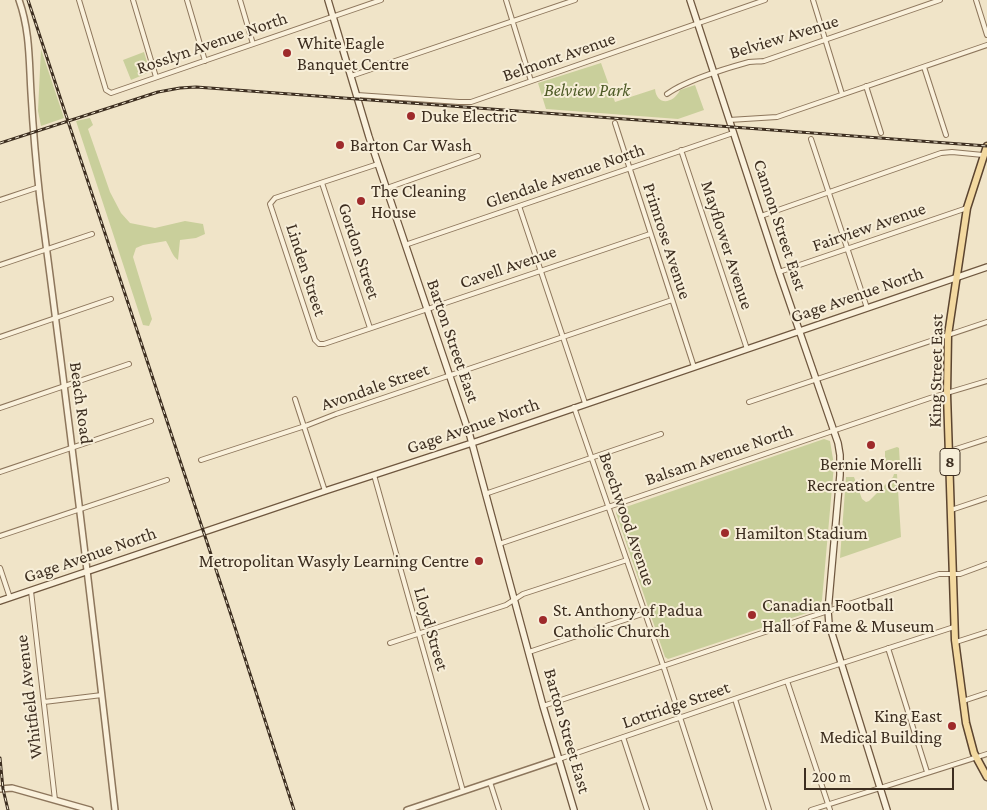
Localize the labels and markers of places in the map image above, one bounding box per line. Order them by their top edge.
place label: White Eagle Banquet Centre [297,32,409,74]
marker: White Eagle Banquet Centre [281,47,293,59]
place label: Duke Electric [421,105,517,127]
marker: Duke Electric [405,110,417,122]
place label: Barton Car Wash [350,134,472,156]
marker: Barton Car Wash [334,139,346,151]
place label: The Cleaning House [371,180,466,222]
marker: The Cleaning House [355,195,367,207]
marker: Bernie Morelli Recreation Centre [865,439,877,451]
place label: Bernie Morelli Recreation Centre [807,453,935,496]
place label: Hamilton Stadium [735,522,868,544]
marker: Hamilton Stadium [719,527,731,539]
place label: Metropolitan Wasyly Learning Centre [199,550,469,572]
marker: Metropolitan Wasyly Learning Centre [473,555,485,567]
place label: Canadian Football Hall of Fame & Museum [762,594,935,636]
place label: St. Anthony of Padua Catholic Church [553,599,703,642]
marker: Canadian Football Hall of Fame & Museum [746,609,758,621]
marker: St. Anthony of Padua Catholic Church [537,614,549,626]
place label: King East Medical Building [820,705,942,748]
marker: King East Medical Building [946,720,958,732]

